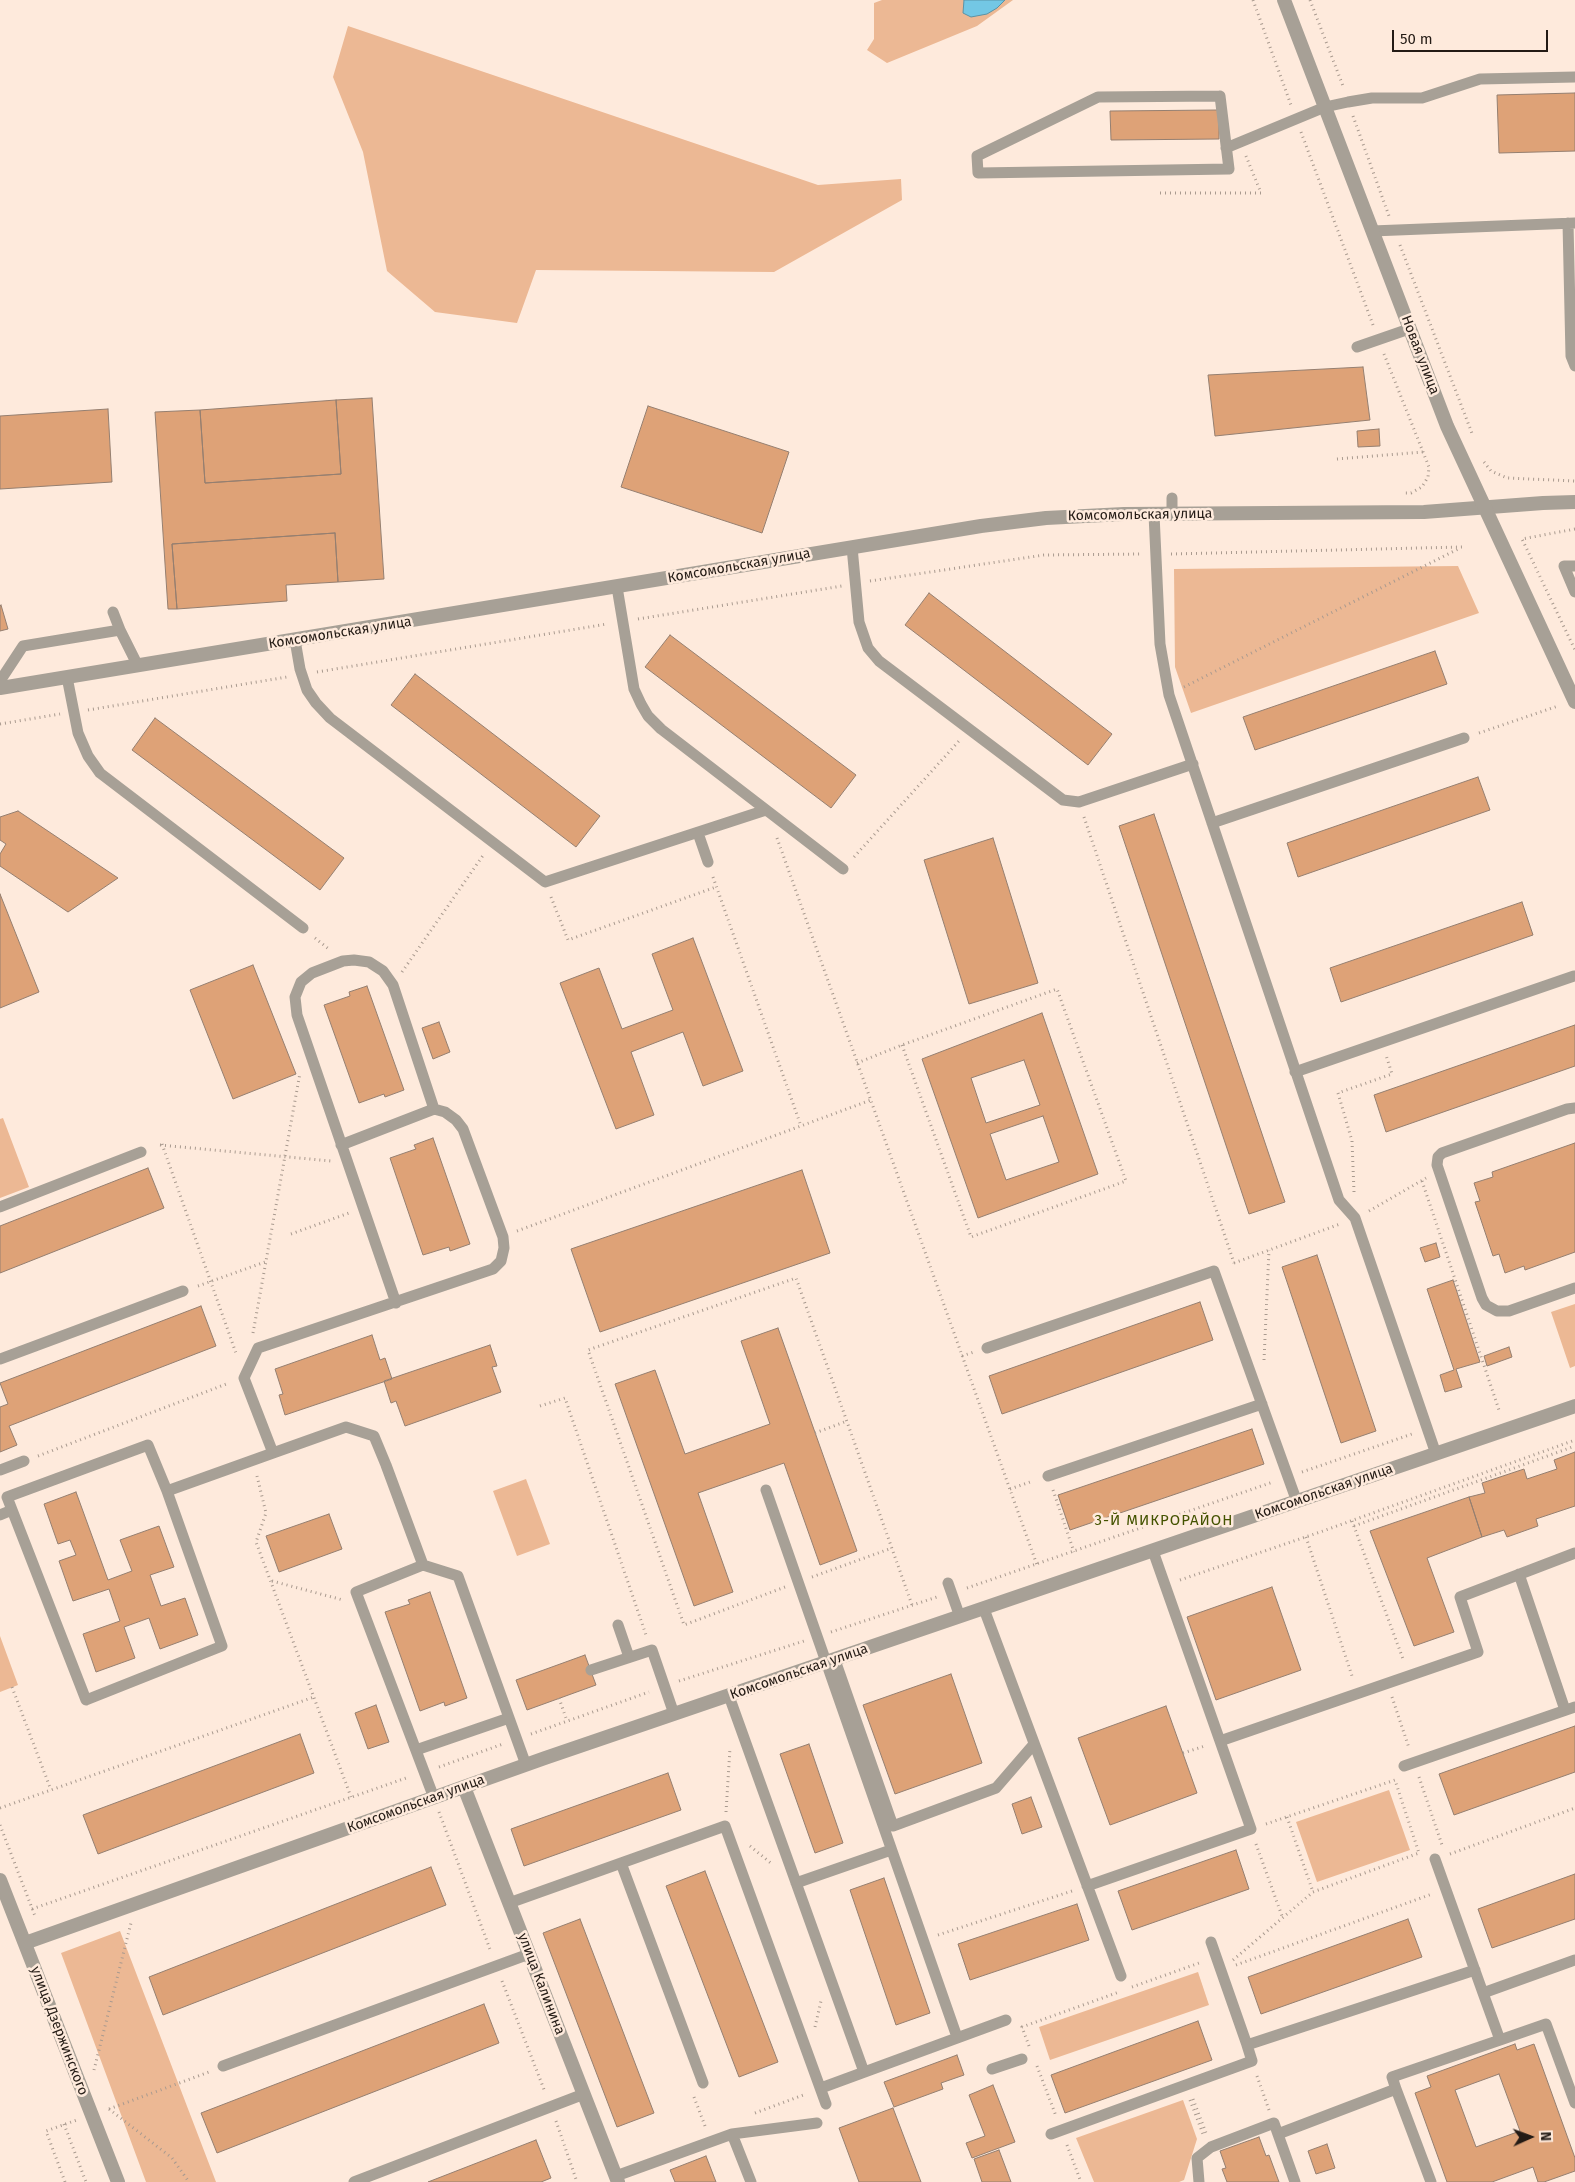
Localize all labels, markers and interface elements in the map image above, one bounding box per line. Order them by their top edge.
scale bar [1395,20,1551,52]
text: 50 m [1400,30,1433,48]
street label: Новая улица [1397,313,1443,397]
street label: Комсомольская улица [1068,505,1212,525]
street label: Комсомольская улица [666,545,812,587]
street label: Комсомольская улица [267,613,413,653]
street label: Комсомольская улица [1253,1460,1395,1524]
district label: 3-Й МИКРОРАЙОН [1093,1512,1235,1530]
street label: Комсомольская улица [728,1640,870,1704]
street label: Комсомольская улица [345,1771,487,1837]
street label: улица Калинина [514,1931,568,2037]
street label: улица Дзержинского [27,1964,91,2098]
north arrow [1505,2112,1555,2162]
text: N [1537,2132,1554,2141]

